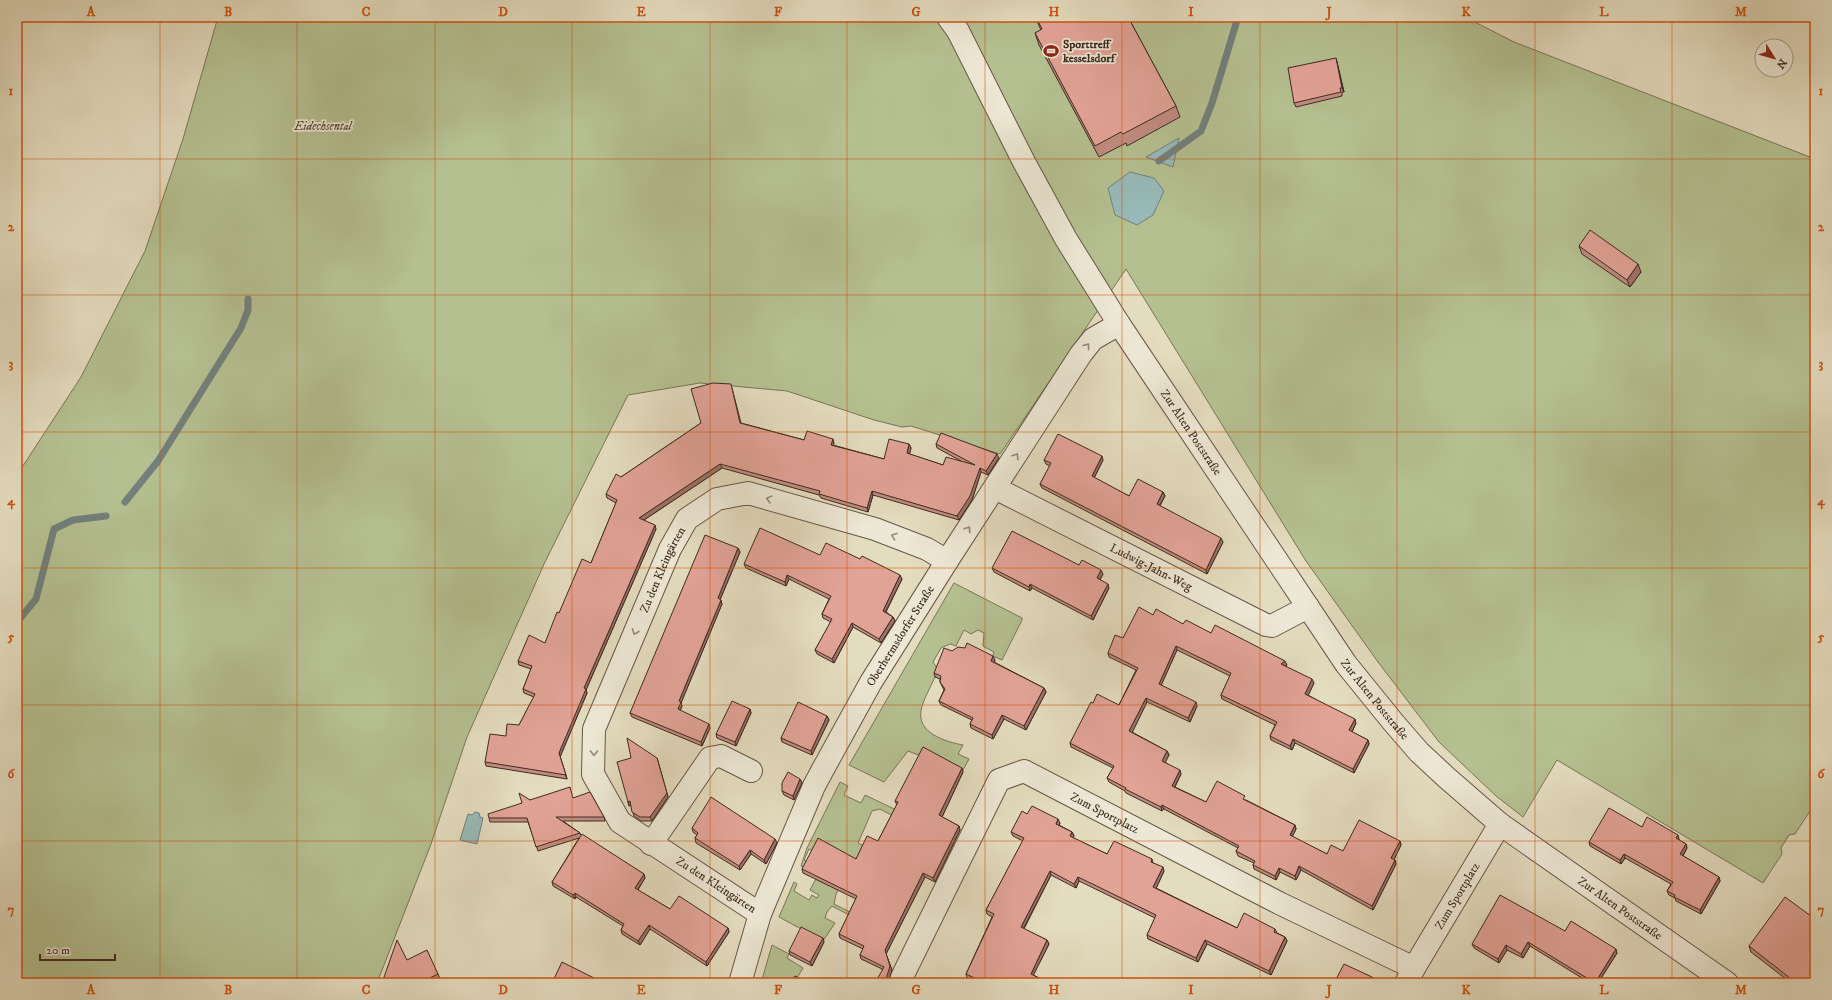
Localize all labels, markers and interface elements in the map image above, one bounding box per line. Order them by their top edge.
text: A [86,4,96,20]
text: B [224,4,232,20]
text: C [362,4,371,20]
text: D [498,4,508,20]
text: E [636,4,646,20]
text: F [774,4,783,20]
text: G [911,4,921,20]
text: H [1049,4,1060,20]
text: I [1188,4,1194,20]
text: J [1324,4,1332,21]
text: K [1461,4,1471,20]
text: L [1599,4,1609,20]
text: M [1735,4,1747,20]
place label: Sporttreff kesselsdorf [1062,37,1117,66]
north arrow [1754,38,1794,78]
sports icon: Sporttreff kesselsdorf [1042,42,1060,60]
text: N [1773,56,1789,71]
text: 1 [9,83,14,99]
text: 1 [1819,83,1824,99]
park label: Eidechsental [293,119,354,134]
text: 2 [8,219,15,235]
text: 2 [1818,219,1825,235]
one-way arrow [1082,344,1089,351]
text: 3 [9,356,14,372]
text: 3 [1819,356,1824,372]
street label: Zur Alten Poststraße [1157,387,1225,478]
one-way arrow [1011,453,1018,460]
text: 4 [6,493,15,510]
text: 4 [1816,493,1825,510]
one-way arrow [766,495,773,504]
street label: Zu den Kleingärten [636,523,689,615]
one-way arrow [963,526,970,533]
one-way arrow [890,533,897,541]
street label: Ludwig-Jahn-Weg [1108,540,1195,594]
street label: Oberhermsdorfer Straße [863,582,937,689]
one-way arrow [632,628,640,635]
text: 5 [7,629,15,645]
text: 5 [1817,629,1825,645]
street label: Zur Alten Poststraße [1337,656,1412,742]
one-way arrow [590,750,598,756]
text: 6 [8,766,16,782]
text: 6 [1818,766,1826,782]
street label: Zum Sportplatz [1068,789,1142,837]
street label: Zu den Kleingärten [673,853,760,917]
street label: Zum Sportplatz [1431,860,1483,932]
street label: Zur Alten Poststraße [1575,873,1665,943]
text: 7 [8,902,15,918]
text: 7 [1818,902,1825,918]
scale bar [40,936,115,962]
text: 20 m [46,943,70,958]
text: A [86,982,96,998]
text: B [224,982,232,998]
text: C [362,982,371,998]
text: D [498,982,508,998]
text: E [636,982,646,998]
text: F [774,982,783,998]
text: G [911,982,921,998]
text: H [1049,982,1060,998]
text: I [1188,982,1194,998]
text: J [1324,982,1332,999]
text: K [1461,982,1471,998]
text: L [1599,982,1609,998]
text: M [1735,982,1747,998]

